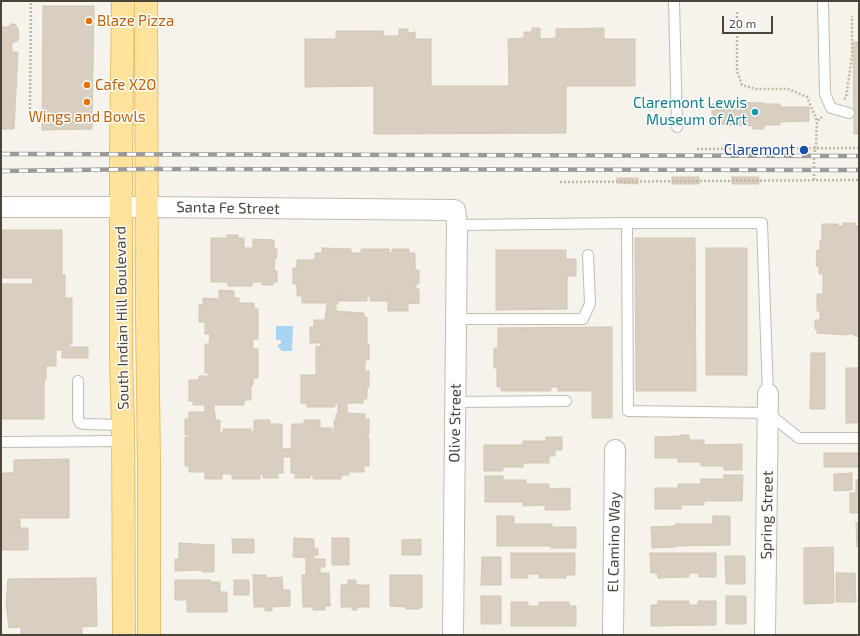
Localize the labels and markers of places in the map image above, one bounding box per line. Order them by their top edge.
place label: Blaze Pizza [97,12,174,30]
marker: Blaze Pizza [84,16,94,26]
place label: Cafe X2O [95,76,156,94]
marker: Cafe X2O [82,80,92,90]
place label: Claremont Lewis Museum of Art [633,94,747,129]
marker: Wings and Bowls [82,97,92,107]
marker: Claremont Lewis Museum of Art [750,107,760,117]
place label: Wings and Bowls [28,108,146,126]
place label: Claremont [724,141,795,159]
marker: Claremont [798,144,810,156]

